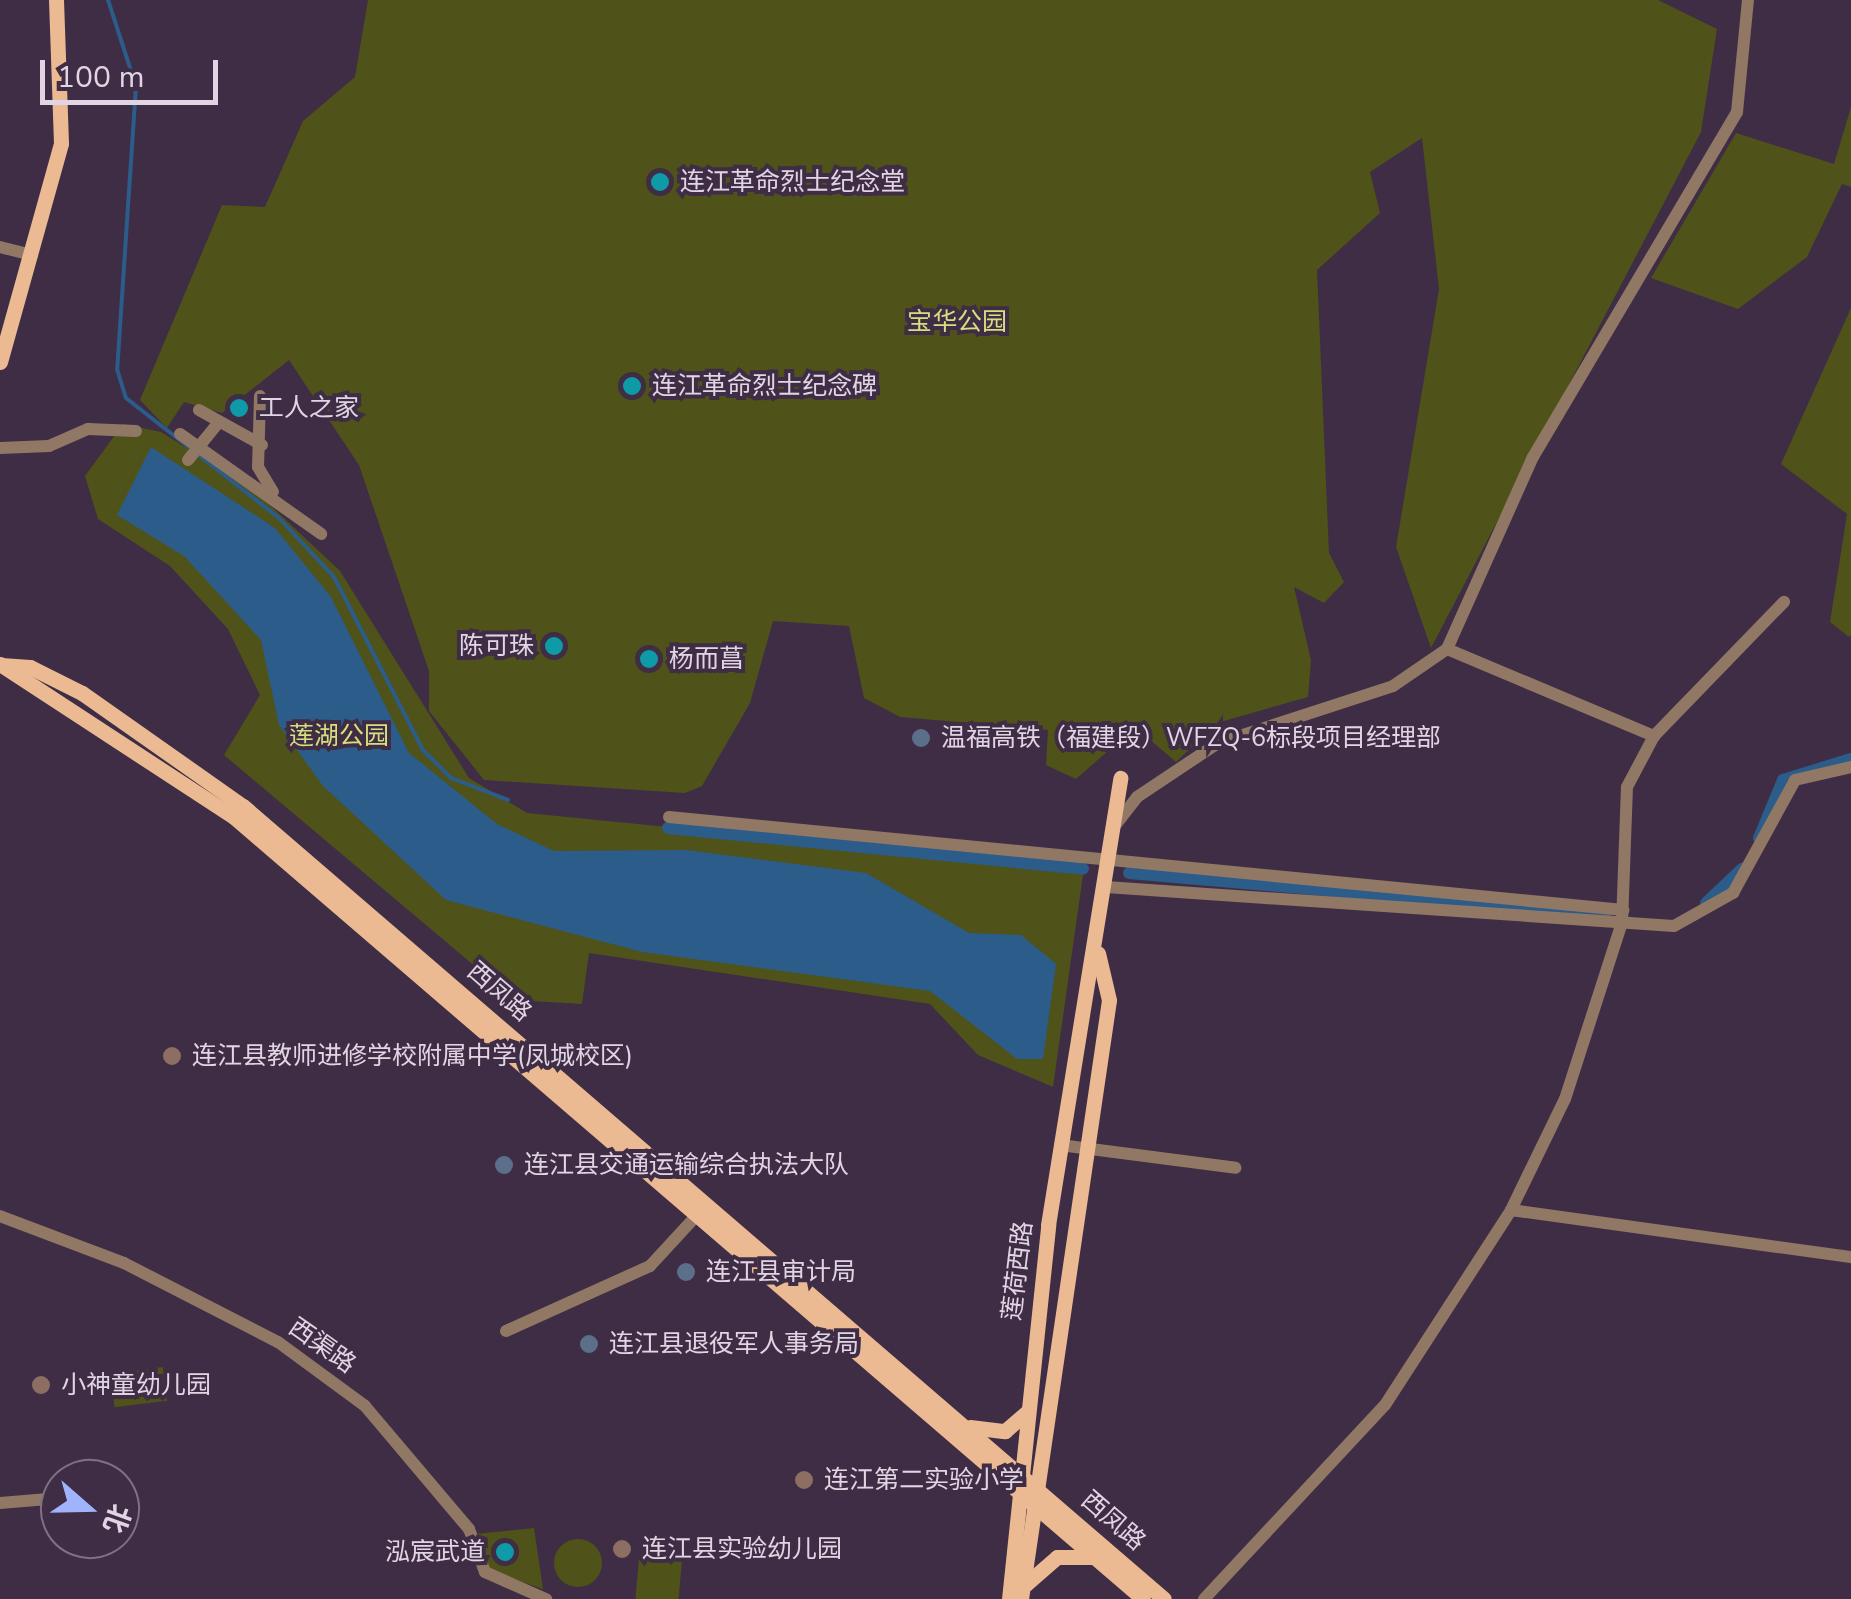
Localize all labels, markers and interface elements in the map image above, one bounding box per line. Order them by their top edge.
scale bar [45,40,222,102]
text: 100 m [57,57,144,98]
place label: 连江革命烈士纪念堂 [680,167,905,197]
marker: 连江革命烈士纪念堂 [649,171,671,193]
park label: 宝华公园 [907,307,1007,337]
place label: 连江革命烈士纪念碑 [652,371,877,401]
marker: 连江革命烈士纪念碑 [621,375,643,397]
place label: 工人之家 [259,393,359,423]
marker: 工人之家 [228,397,250,419]
place label: 陈可珠 [459,631,534,661]
marker: 陈可珠 [543,635,565,657]
place label: 杨而菖 [669,644,744,674]
marker: 杨而菖 [638,648,660,670]
park label: 莲湖公园 [289,721,389,751]
place label: 温福高铁（福建段）WFZQ-6标段项目经理部 [941,723,1441,753]
marker: 温福高铁（福建段）WFZQ-6标段项目经理部 [910,727,932,749]
street label: 西凤路 [461,956,537,1028]
place label: 连江县教师进修学校附属中学(凤城校区) [192,1041,633,1071]
marker: 连江县教师进修学校附属中学(凤城校区) [161,1045,183,1067]
place label: 连江县交通运输综合执法大队 [524,1150,849,1180]
marker: 连江县交通运输综合执法大队 [493,1154,515,1176]
street label: 莲荷西路 [997,1220,1039,1322]
place label: 连江县审计局 [706,1257,856,1287]
marker: 连江县审计局 [675,1261,697,1283]
street label: 西渠路 [283,1312,361,1380]
place label: 连江县退役军人事务局 [609,1329,859,1359]
marker: 连江县退役军人事务局 [578,1333,600,1355]
place label: 小神童幼儿园 [61,1370,211,1400]
marker: 小神童幼儿园 [30,1374,52,1396]
north arrow [40,1459,140,1559]
place label: 连江第二实验小学 [824,1465,1024,1495]
marker: 连江第二实验小学 [793,1469,815,1491]
street label: 西凤路 [1075,1485,1151,1557]
text: 北 [94,1499,139,1538]
place label: 连江县实验幼儿园 [642,1534,842,1564]
place label: 泓宸武道 [385,1537,485,1567]
marker: 连江县实验幼儿园 [611,1538,633,1560]
marker: 泓宸武道 [494,1541,516,1563]

